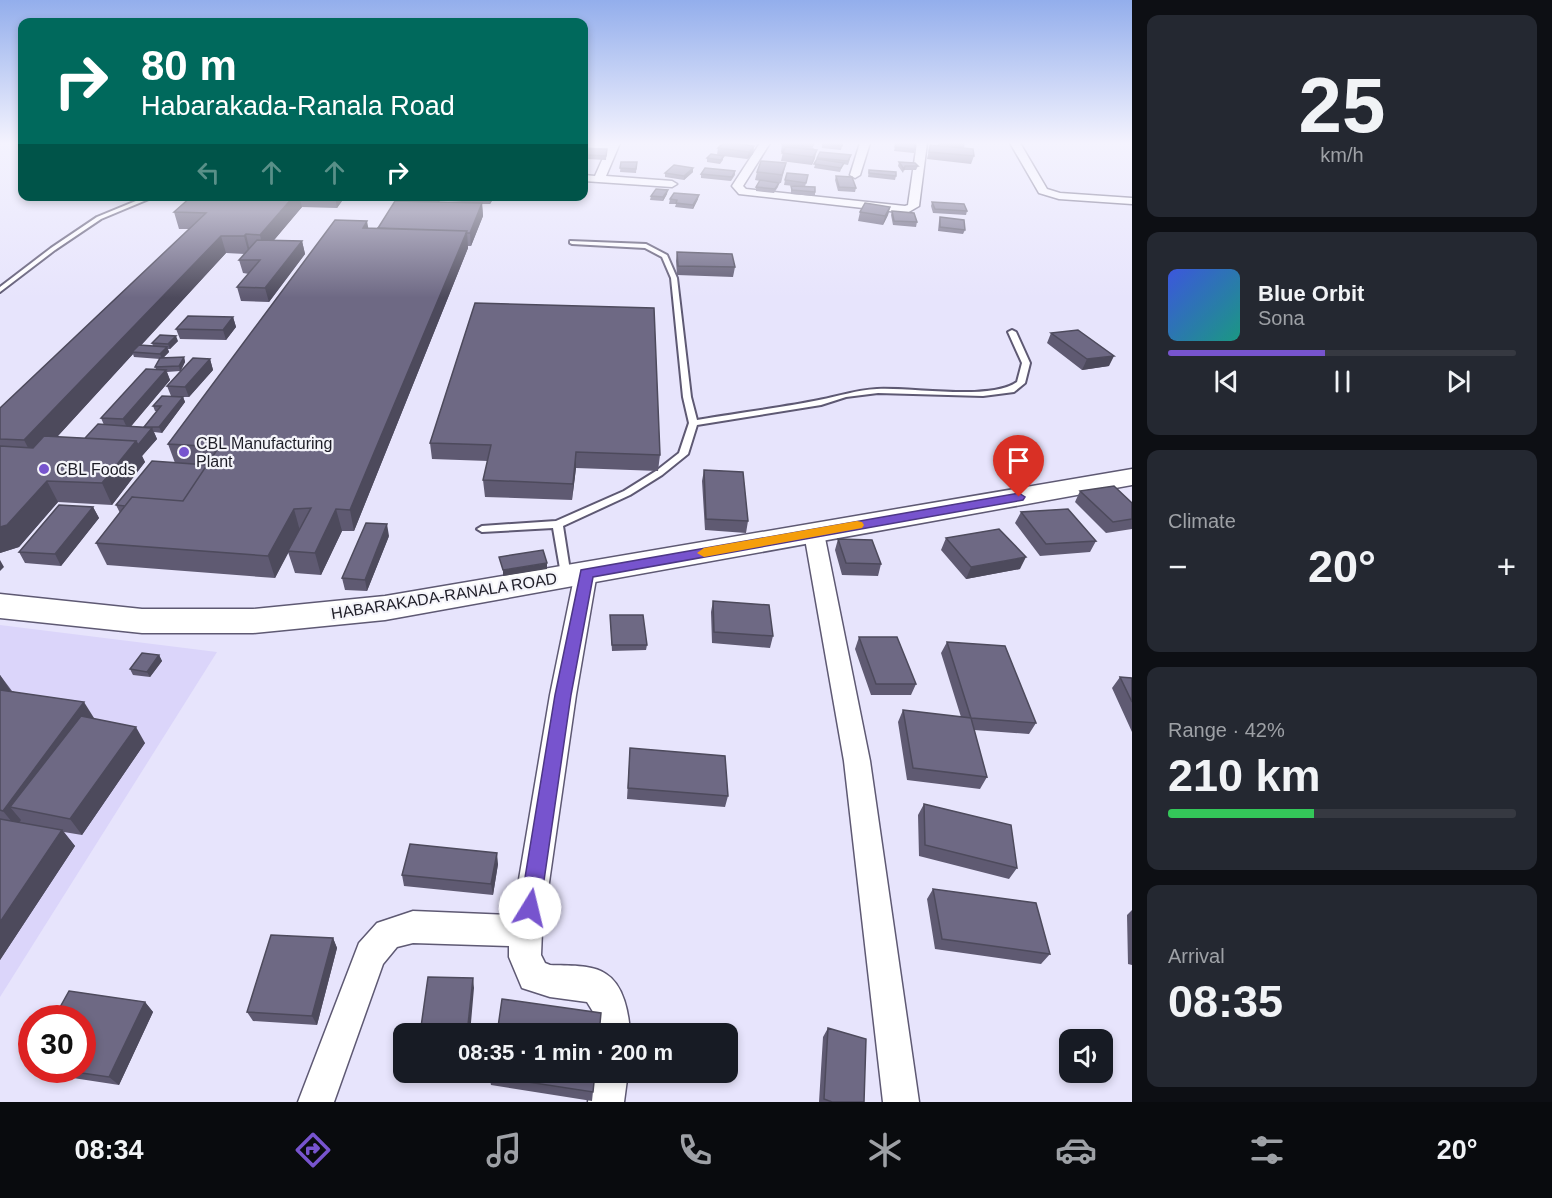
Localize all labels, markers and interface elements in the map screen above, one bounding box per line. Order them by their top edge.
icon: right [42,42,120,120]
text: 80 m [141,42,237,89]
text: 25 [1299,61,1385,149]
text: Habarakada-Ranala Road [141,91,455,121]
text: km/h [1320,144,1364,166]
icon: left [192,156,225,189]
icon: ahead [255,156,288,189]
icon: ahead [318,156,351,189]
icon: right [381,156,414,189]
text: Blue Orbit [1258,281,1364,306]
text: Sona [1258,307,1305,329]
icon: previous [1210,365,1243,398]
icon: pause [1326,365,1359,398]
icon: next [1442,365,1475,398]
place label: CBL Manufacturing Plant [196,435,332,470]
pin [993,435,1044,497]
icon: arrive [1002,444,1035,477]
marker: CBL Manufacturing Plant [177,445,191,459]
place label: CBL Foods [56,461,135,478]
marker: CBL Foods [37,462,51,476]
text: Climate [1168,510,1236,532]
text: 20° [1308,541,1376,592]
text: − [1168,548,1187,585]
text: + [1497,548,1516,585]
street label: HABARAKADA-RANALA ROAD [330,570,558,622]
text: Range · 42% [1168,719,1285,741]
text: 210 km [1168,750,1321,801]
position arrow [498,876,562,940]
text: Arrival [1168,945,1225,967]
text: 08:35 [1168,976,1283,1027]
speed limit sign: 30 [18,1005,96,1083]
map controls [1059,1029,1113,1083]
button: sound [1059,1029,1113,1083]
text: 08:35 · 1 min · 200 m [458,1040,673,1065]
icon: directions [292,1129,334,1171]
icon: music [483,1129,525,1171]
icon: phone [674,1129,716,1171]
icon: climate [864,1129,906,1171]
icon: car [1055,1129,1097,1171]
icon: filters [1246,1129,1288,1171]
text: 08:34 [74,1135,143,1165]
text: 20° [1437,1135,1478,1165]

